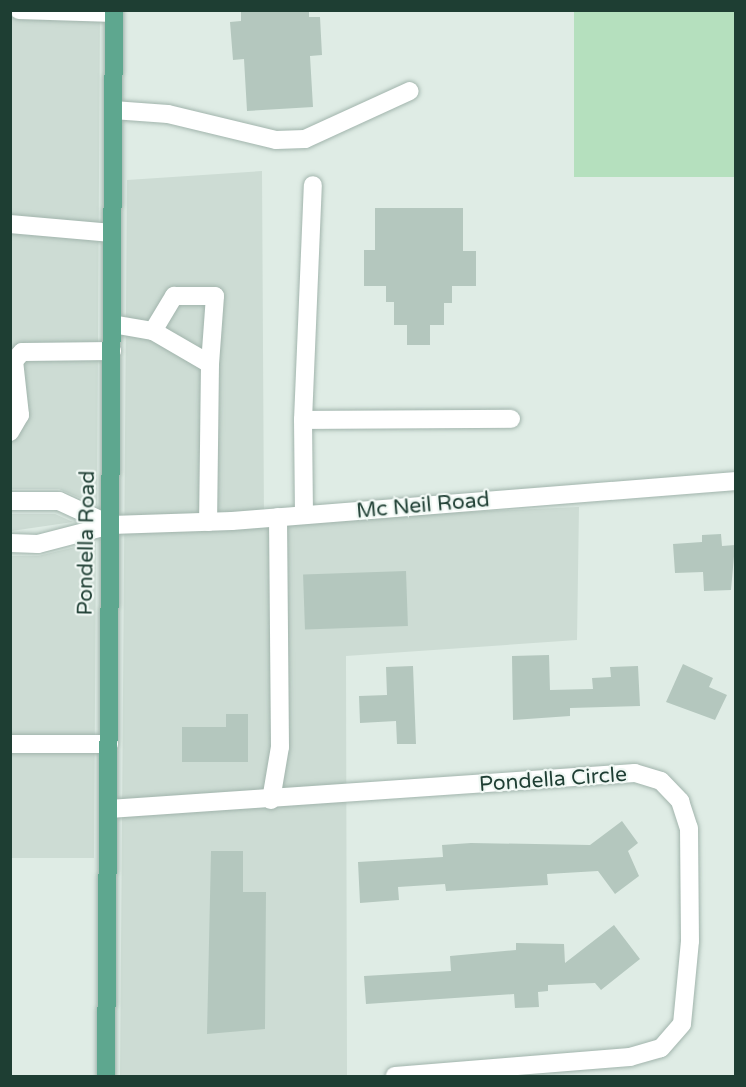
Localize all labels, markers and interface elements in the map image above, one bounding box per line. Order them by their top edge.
street label: Pondella Road [73,470,101,616]
street label: Mc Neil Road [355,488,491,524]
street label: Pondella Circle [478,762,628,798]

